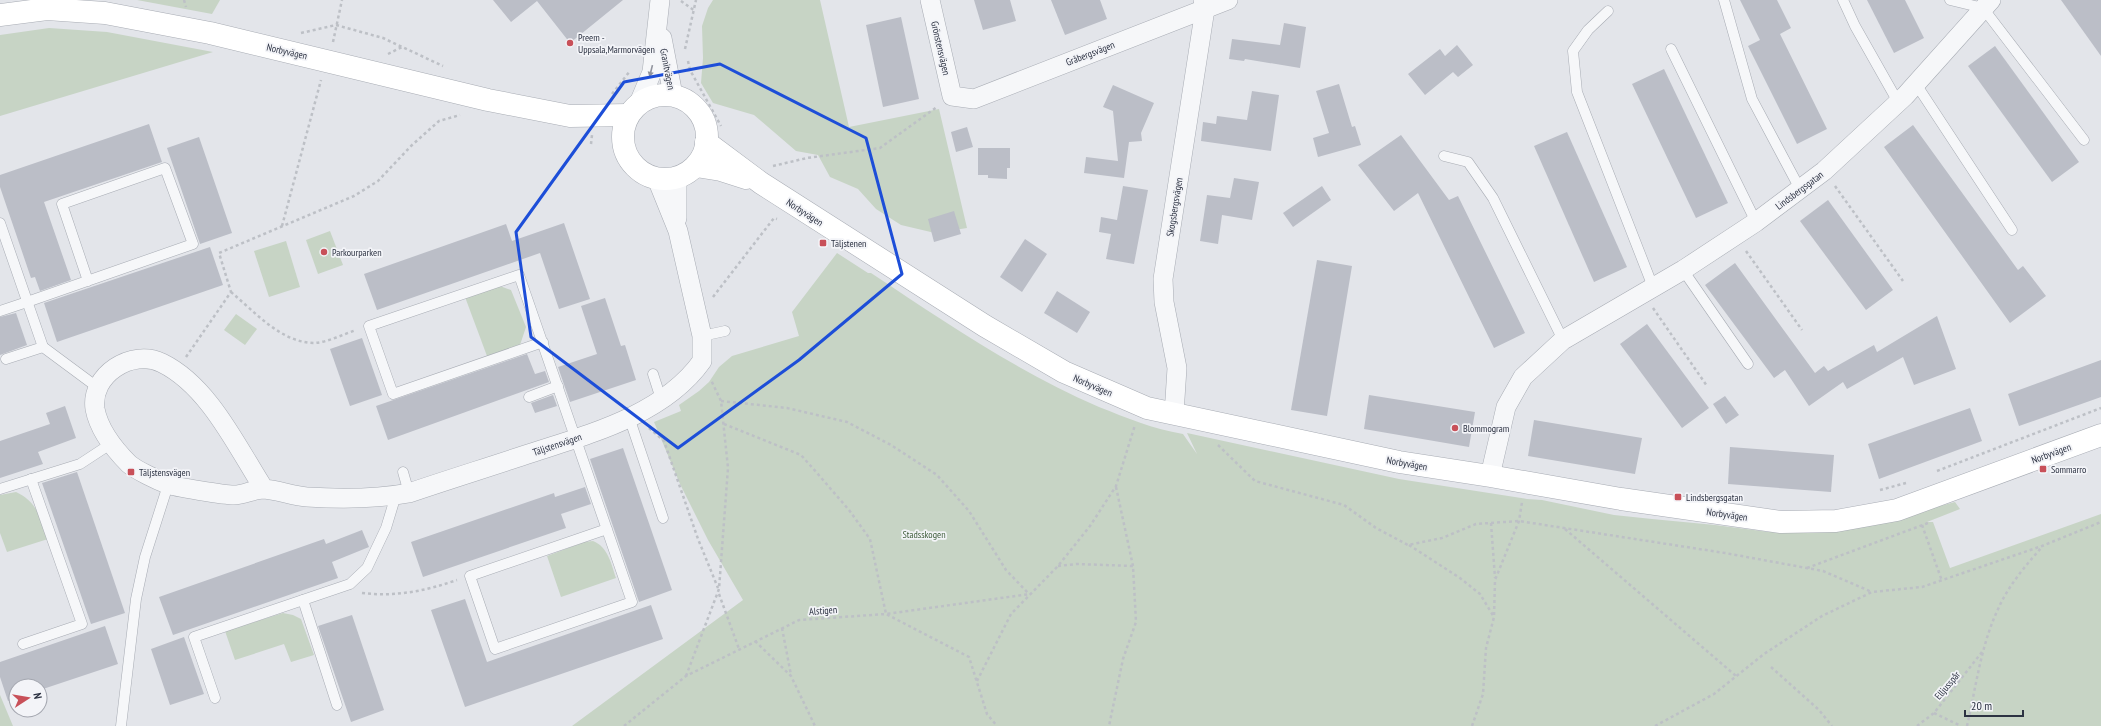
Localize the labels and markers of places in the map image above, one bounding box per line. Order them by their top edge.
place label: Preem - Uppsala,Marmorvägen [578,31,655,56]
marker: Preem - Uppsala,Marmorvägen [565,38,575,48]
place label: Täljstenen [831,237,867,250]
marker: Täljstenen [818,238,828,248]
place label: Parkourparken [332,246,382,259]
marker: Parkourparken [319,247,329,257]
place label: Blommogram [1463,422,1509,435]
marker: Blommogram [1450,423,1460,433]
place label: Sommarro [2051,463,2086,476]
marker: Sommarro [2038,464,2048,474]
place label: Täljstensvägen [139,466,190,479]
marker: Täljstensvägen [126,467,136,477]
place label: Lindsbergsgatan [1686,491,1743,504]
marker: Lindsbergsgatan [1673,492,1683,502]

